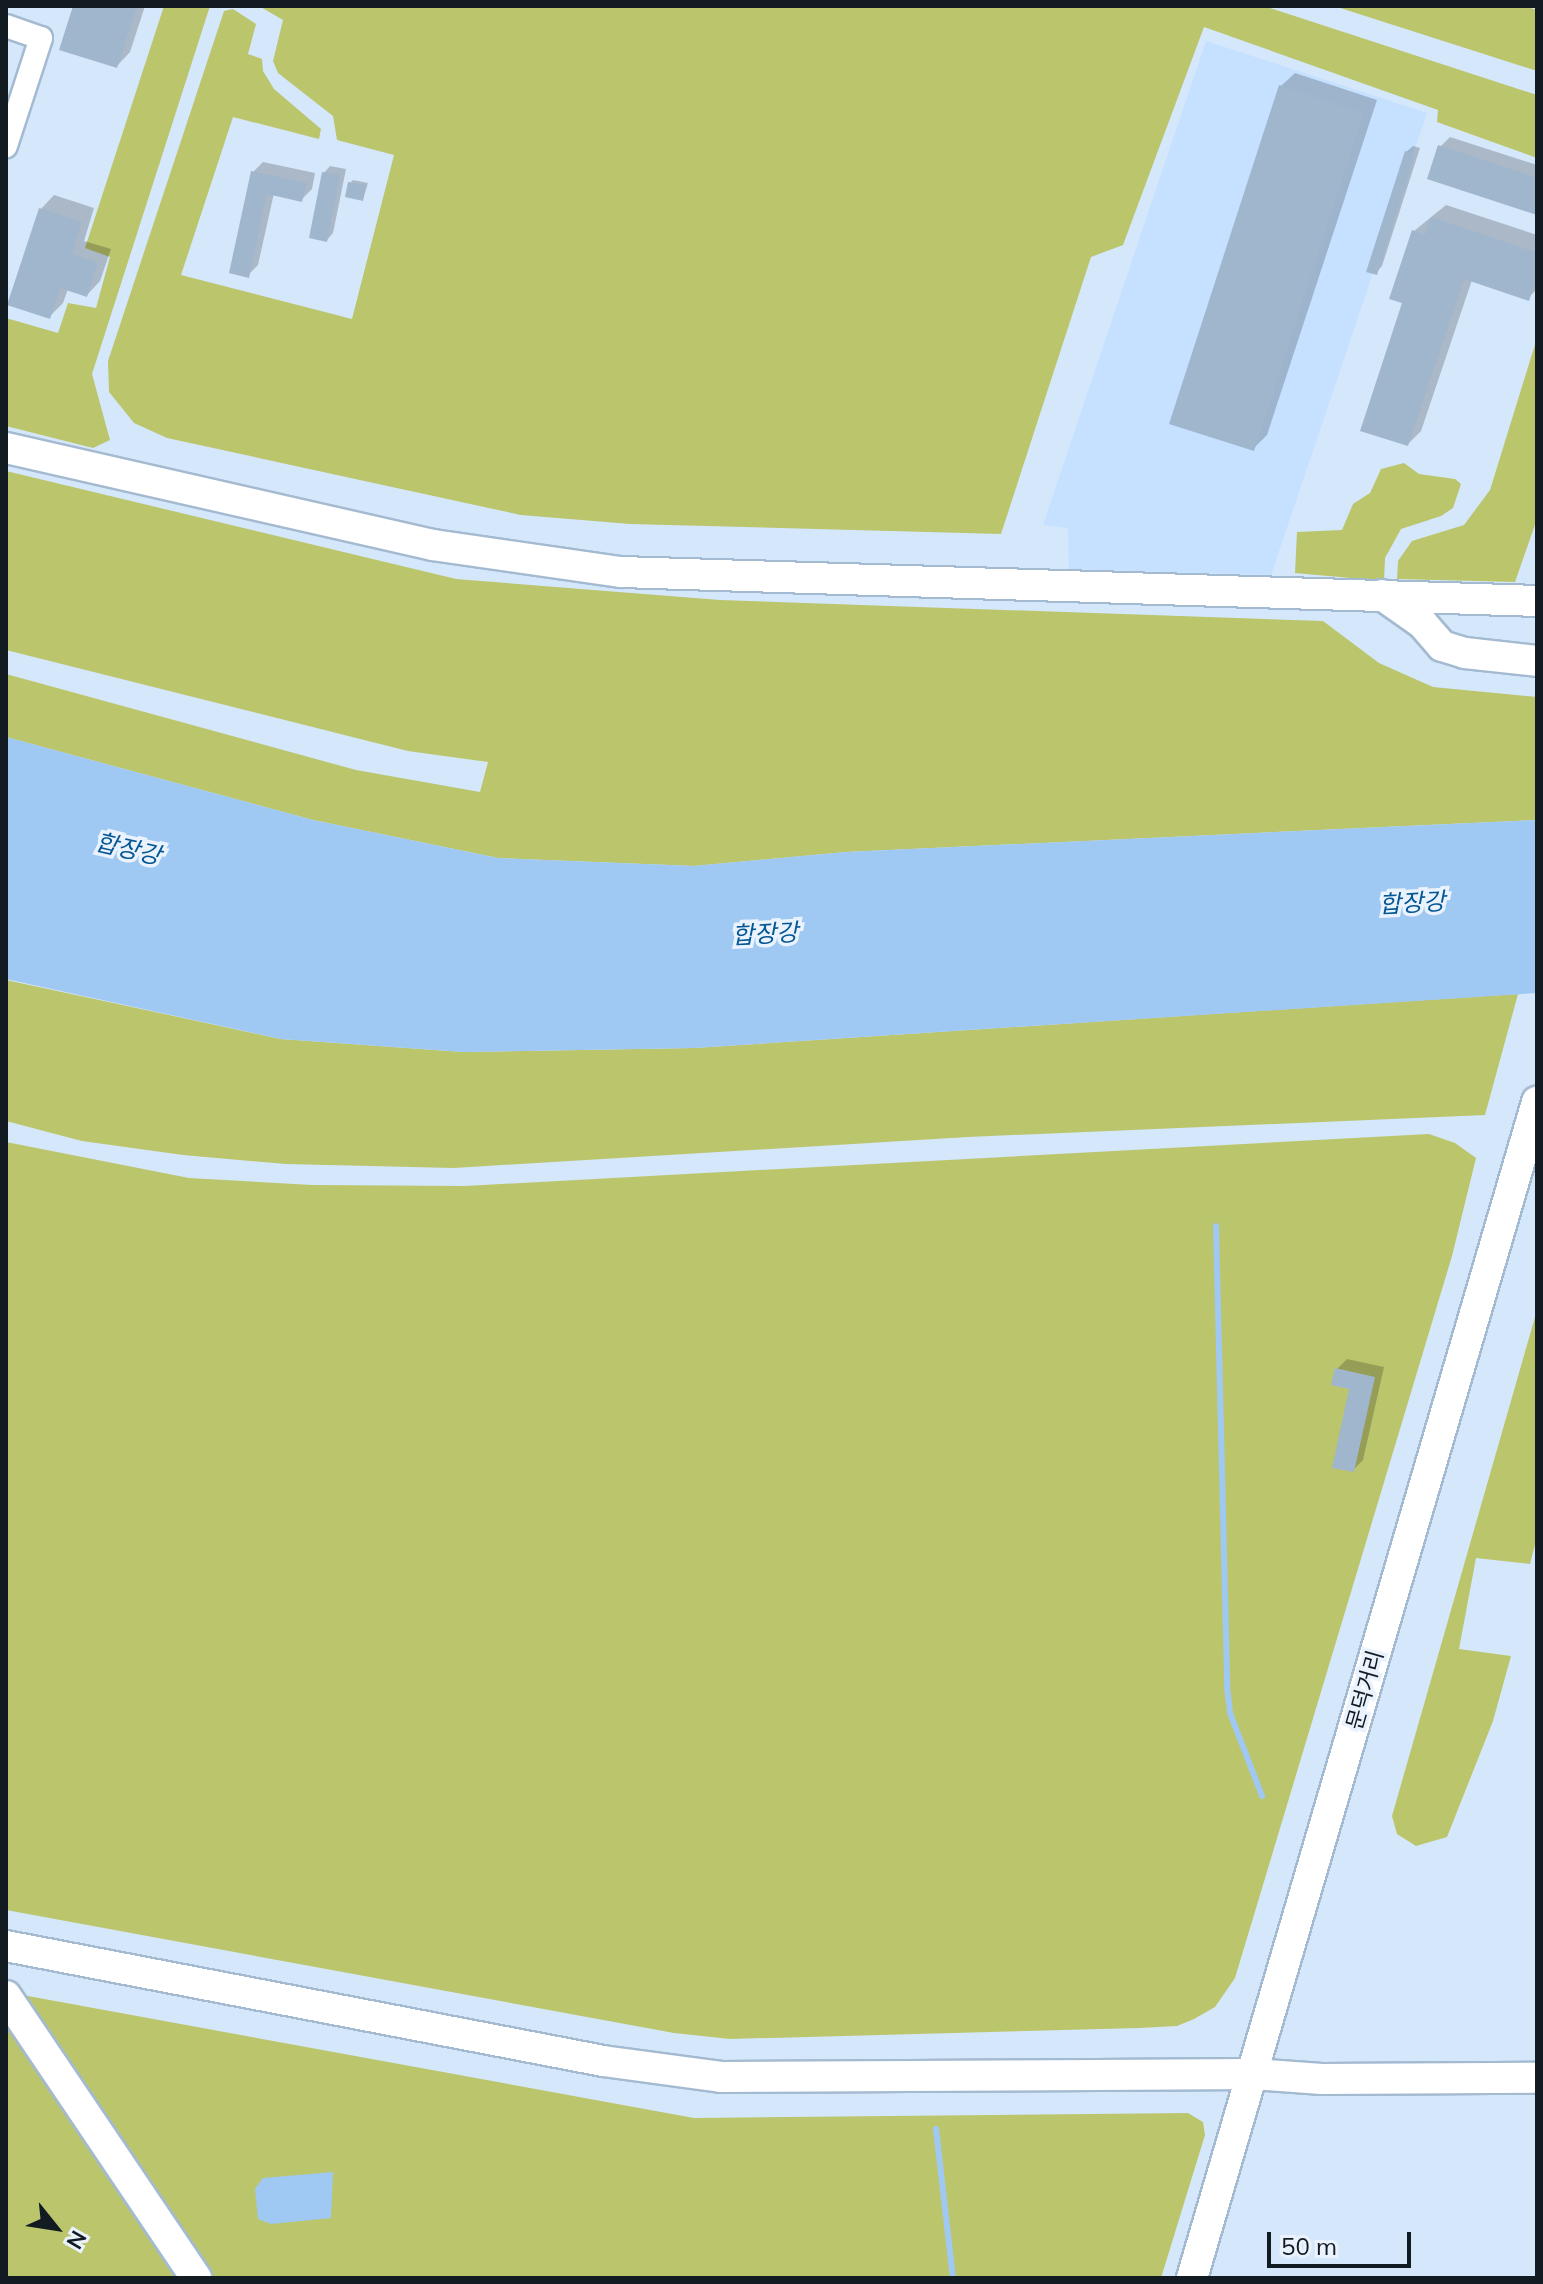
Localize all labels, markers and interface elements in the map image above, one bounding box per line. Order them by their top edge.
water label: 합장강 [92,828,164,870]
water label: 합장강 [1378,887,1446,919]
water label: 합장강 [731,918,799,950]
street label: 문덕거리 [1341,1647,1389,1733]
north arrow [16,2188,96,2268]
scale bar [1271,2216,1415,2266]
text: N [61,2226,93,2254]
text: 50 m [1281,2231,1337,2261]

